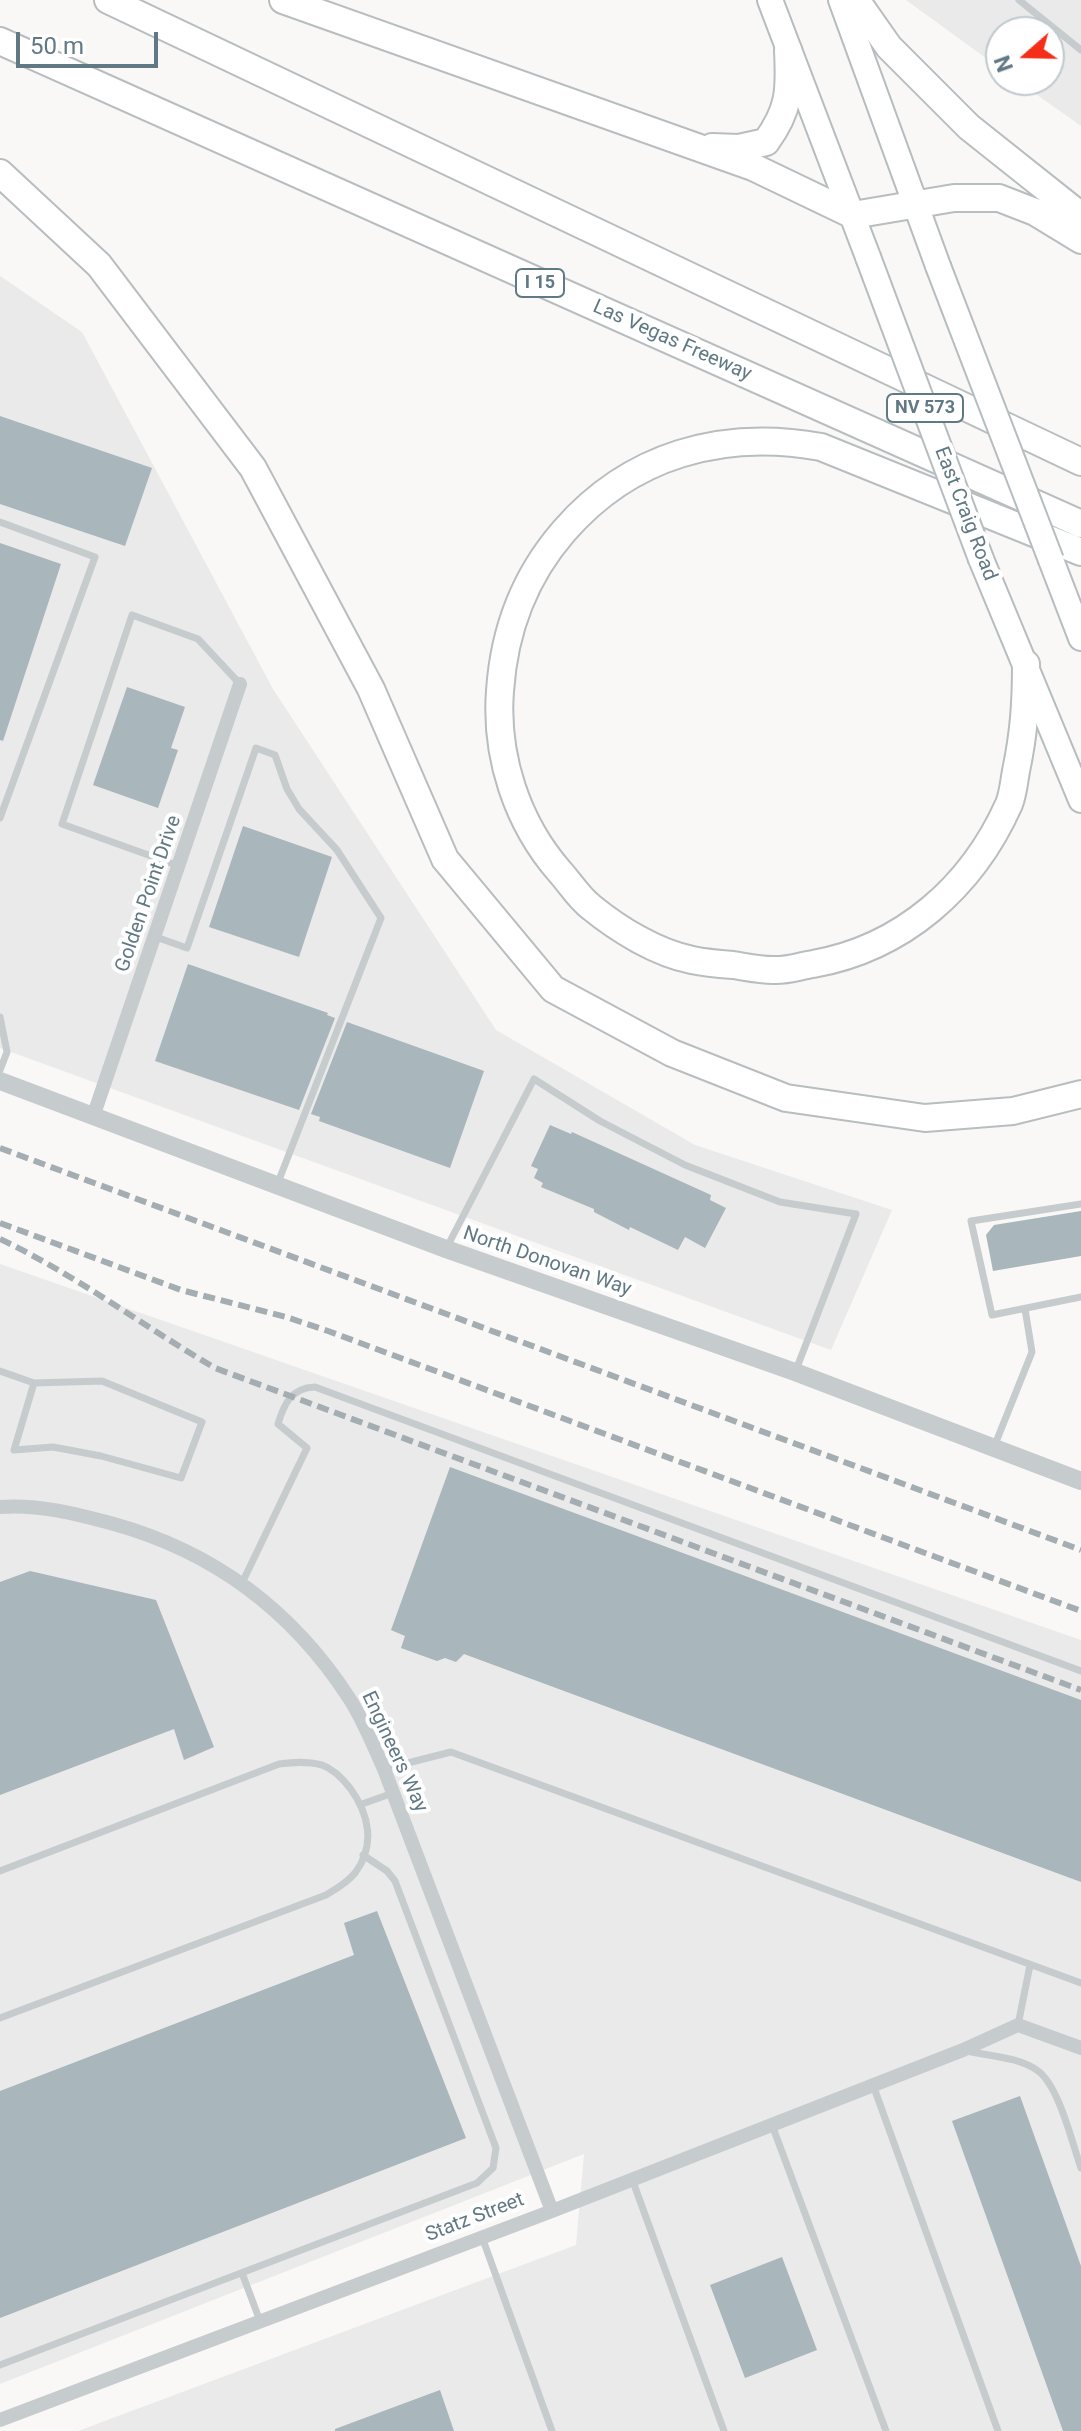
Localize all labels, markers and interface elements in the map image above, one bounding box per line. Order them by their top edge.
scale bar [20,16,162,66]
north arrow [985,16,1065,96]
text: 50 m [30,32,84,60]
text: N [989,52,1018,75]
road number: I 15 [516,269,564,297]
street label: Las Vegas Freeway [589,295,755,387]
road number: NV 573 [887,394,963,422]
street label: East Craig Road [928,444,1002,584]
street label: Golden Point Drive [111,813,187,975]
street label: North Donovan Way [460,1222,634,1302]
street label: Engineers Way [356,1688,432,1816]
street label: Statz Street [422,2188,528,2248]

